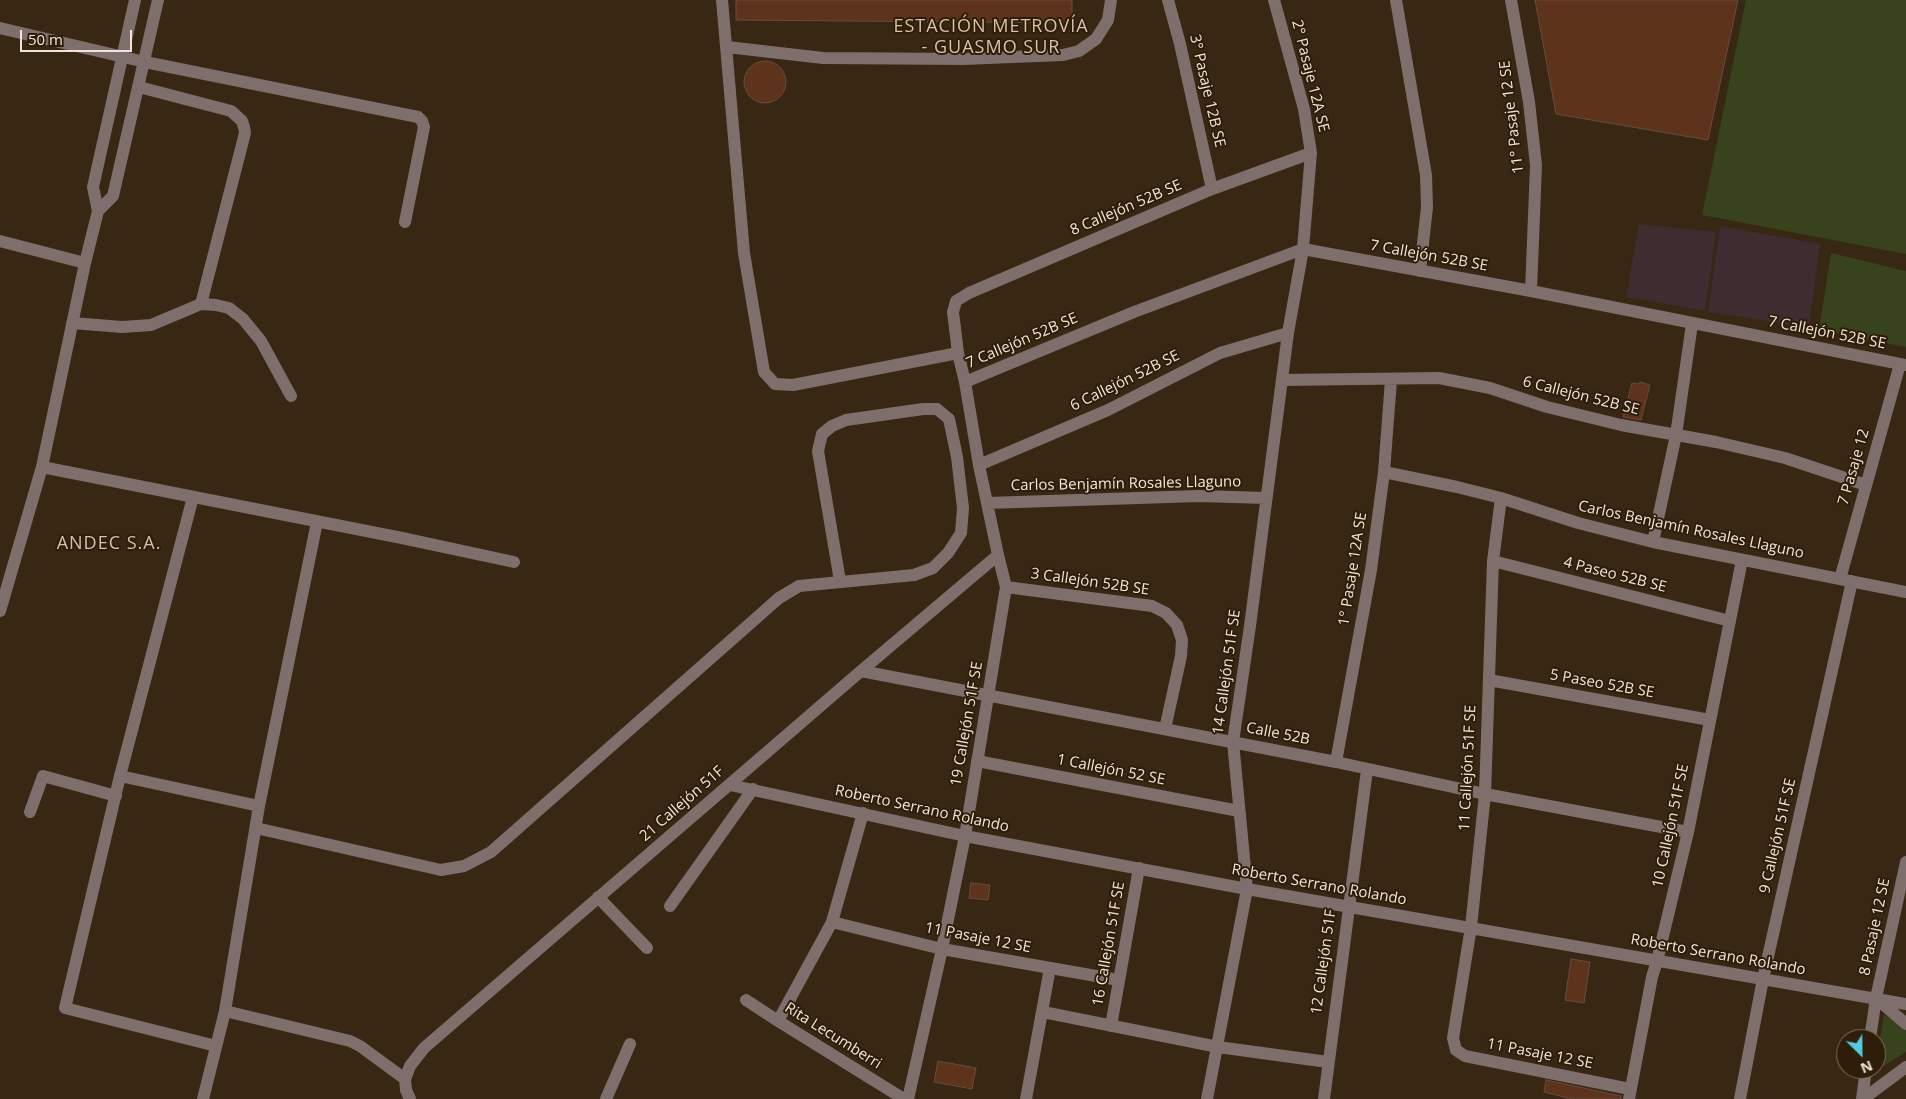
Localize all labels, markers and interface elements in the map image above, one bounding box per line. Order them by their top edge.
district label: ESTACIÓN METROVÍA - GUASMO SUR [891,16,1091,58]
street label: 2° Pasaje 12A SE [1287,18,1333,134]
scale bar [22,20,135,52]
text: 50 m [28,29,63,49]
street label: 3° Pasaje 12B SE [1185,33,1229,149]
street label: 11° Pasaje 12 SE [1496,59,1528,175]
street label: 8 Callejón 52B SE [1068,176,1184,240]
street label: 7 Callejón 52B SE [1369,237,1489,275]
street label: 7 Callejón 52B SE [964,309,1080,373]
street label: 7 Callejón 52B SE [1767,313,1887,353]
street label: 6 Callejón 52B SE [1067,347,1183,415]
street label: 6 Callejón 52B SE [1521,373,1641,419]
street label: 7 Pasaje 12 [1835,427,1873,507]
street label: Carlos Benjamín Rosales Llaguno [1011,473,1241,495]
street label: Carlos Benjamín Rosales Llaguno [1576,497,1806,563]
street label: 1° Pasaje 12A SE [1335,511,1371,627]
district label: ANDEC S.A. [55,533,163,555]
street label: 4 Paseo 52B SE [1562,553,1668,597]
street label: 3 Callejón 52B SE [1030,565,1150,599]
street label: 14 Callejón 51F SE [1209,608,1245,736]
street label: 19 Callejón 51F SE [947,660,987,788]
street label: 5 Paseo 52B SE [1548,666,1656,702]
street label: 11 Callejón 51F SE [1456,705,1480,831]
street label: Calle 52B [1245,719,1311,749]
street label: 1 Callejón 52 SE [1055,751,1167,789]
street label: 10 Callejón 51F SE [1649,762,1693,890]
street label: 21 Callejón 51F [636,763,728,845]
street label: 9 Callejón 51F SE [1756,777,1800,895]
street label: Roberto Serrano Rolando [833,782,1011,836]
street label: Roberto Serrano Rolando [1230,861,1408,909]
street label: 8 Pasaje 12 SE [1856,877,1894,977]
street label: 16 Callejón 51F SE [1089,880,1129,1008]
street label: 12 Callejón 51F [1308,908,1340,1016]
street label: 11 Pasaje 12 SE [923,919,1033,957]
street label: Roberto Serrano Rolando [1629,931,1807,979]
street label: Rita Lecumberri [781,999,885,1073]
north arrow [1836,1029,1886,1079]
street label: 11 Pasaje 12 SE [1485,1035,1595,1073]
text: N [1858,1056,1876,1078]

